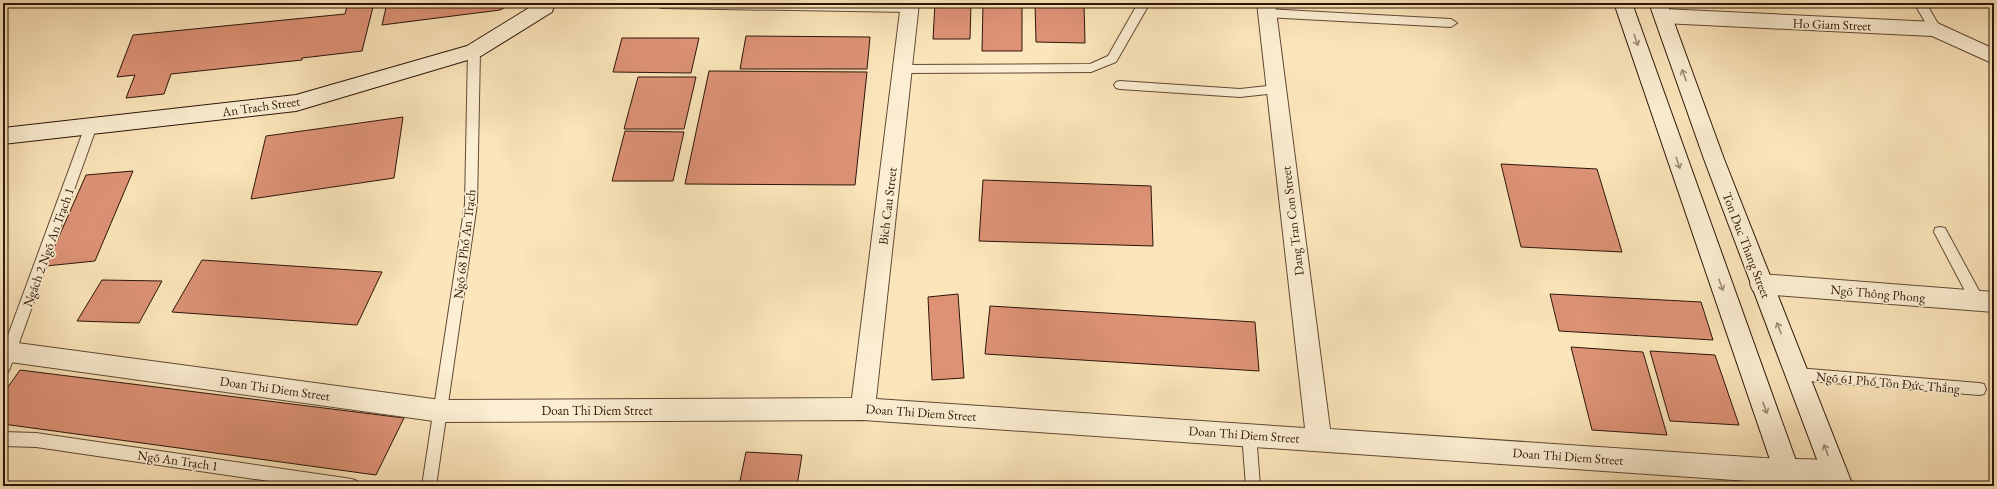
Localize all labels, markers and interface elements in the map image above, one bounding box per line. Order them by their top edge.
street label: Ho Giam Street [1792,15,1872,34]
one-way arrow [1632,33,1640,45]
one-way arrow [1680,70,1688,82]
street label: An Trach Street [220,93,301,121]
one-way arrow [1675,156,1682,169]
street label: Dang Tran Con Street [1277,165,1308,277]
street label: Bich Cau Street [874,166,901,246]
street label: Ngách 2 Ngõ An Trạch 1 [19,185,78,309]
street label: Ngõ 68 Phố An Trạch [449,188,480,300]
street label: Ton Duc Thang Street [1719,190,1775,301]
one-way arrow [1718,279,1726,291]
street label: Ngõ Thông Phong [1830,281,1926,306]
one-way arrow [1774,323,1782,335]
street label: Ngõ 61 Phố Tôn Đức Thắng [1815,368,1961,397]
street label: Doan Thi Diem Street [219,372,331,405]
street label: Doan Thi Diem Street [865,400,977,425]
one-way arrow [1761,401,1769,413]
street label: Doan Thi Diem Street [541,402,653,419]
street label: Doan Thi Diem Street [1188,422,1300,447]
street label: Doan Thi Diem Street [1512,444,1624,469]
one-way arrow [1821,444,1829,456]
street label: Ngõ An Trạch 1 [137,446,219,475]

